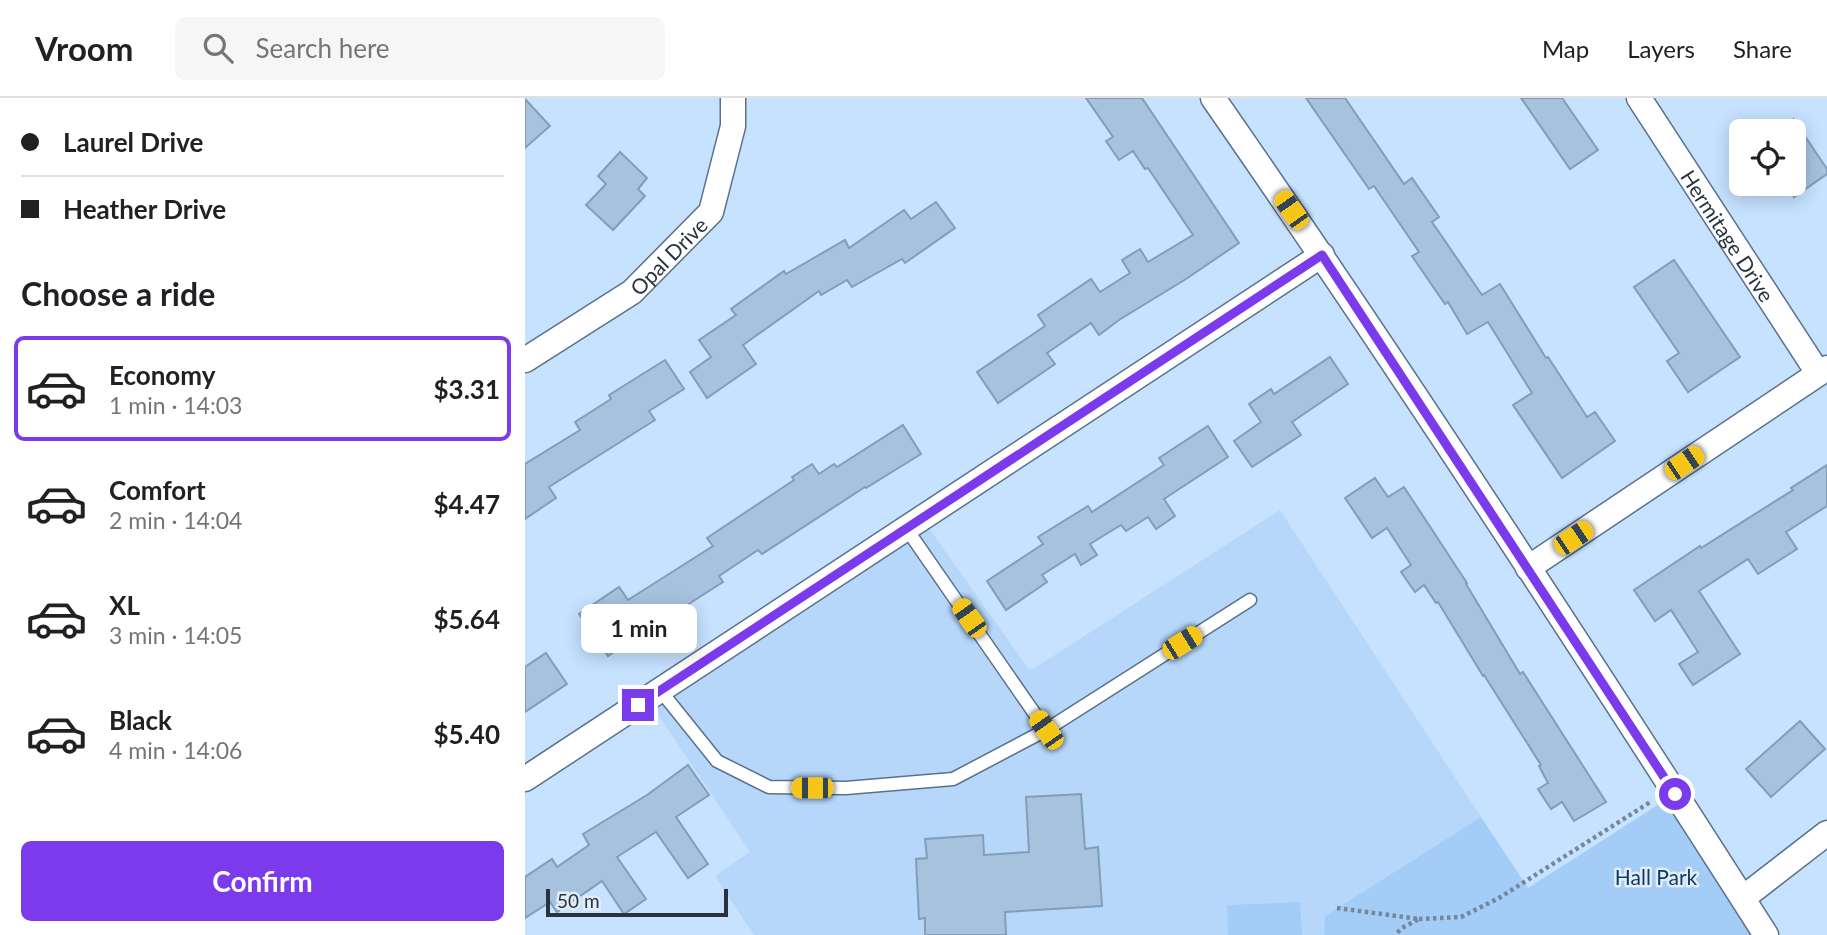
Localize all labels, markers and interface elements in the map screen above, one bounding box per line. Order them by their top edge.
search box [175,17,665,80]
text: Vroom [35,28,133,68]
icon: search [199,29,237,67]
text: Search here [255,32,390,64]
text: Map [1542,34,1589,63]
text: Layers [1627,34,1695,63]
text: Share [1733,34,1792,63]
map controls [1729,119,1806,196]
button: locate [1729,119,1806,196]
text: Laurel Drive [63,126,203,158]
street label: Hermitage Drive [1677,165,1780,306]
car [1271,187,1312,233]
text: Heather Drive [63,193,226,225]
street label: Opal Drive [624,211,712,300]
text: Choose a ride [21,274,215,313]
icon: car [25,357,88,420]
text: Economy [109,359,215,391]
text: $3.31 [434,373,500,405]
text: 1 min · 14:03 [109,391,242,419]
car [1661,443,1708,483]
icon: car [25,472,88,535]
text: Comfort [109,474,206,506]
text: $4.47 [434,488,500,520]
text: 2 min · 14:04 [109,506,242,534]
car [1550,518,1597,558]
icon: car [25,587,88,650]
text: XL [109,589,140,621]
car [949,595,990,641]
text: $5.64 [434,603,500,635]
callout: 1 min [580,603,696,652]
text: 1 min [610,614,668,642]
text: 3 min · 14:05 [109,621,242,649]
car [1159,623,1206,663]
route end [622,689,654,721]
icon: car [25,702,88,765]
text: Black [109,704,172,736]
car [1026,707,1067,753]
text: $5.40 [434,718,500,750]
text: 4 min · 14:06 [109,736,242,764]
car [792,778,834,799]
route start [1659,778,1691,810]
button: Confirm [21,841,504,921]
park label: Hall Park [1615,864,1698,889]
scale bar [546,886,728,918]
text: 50 m [557,889,600,912]

